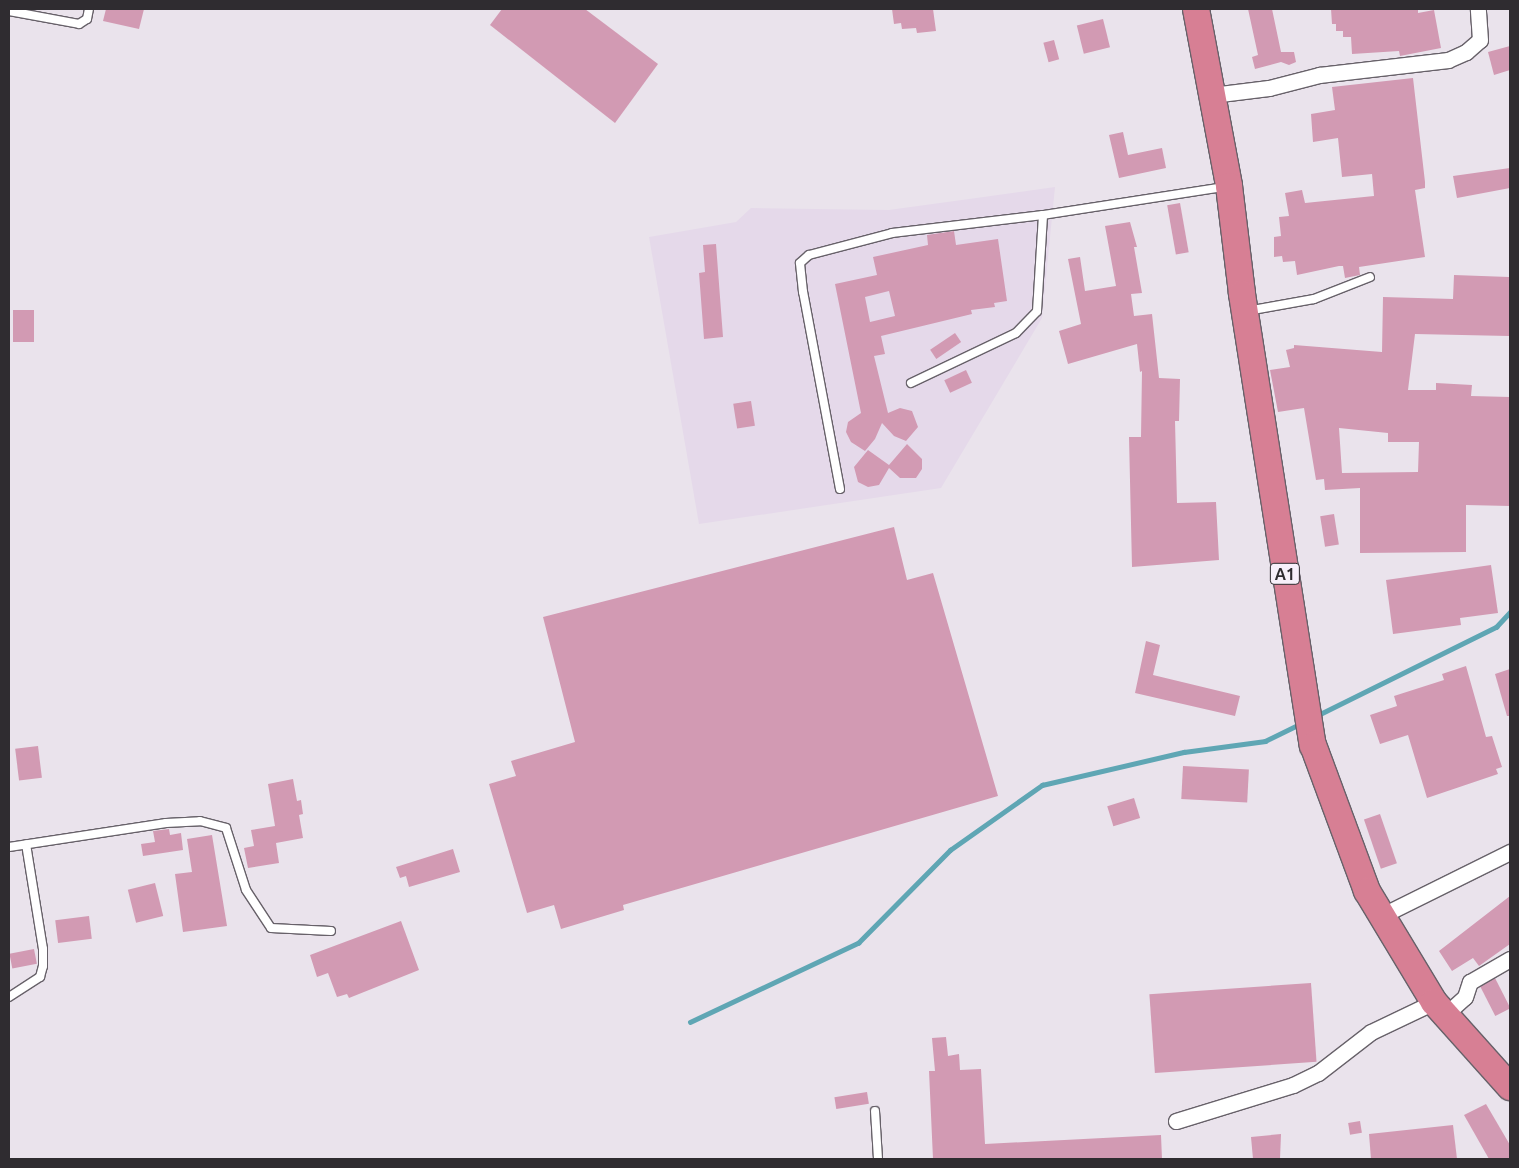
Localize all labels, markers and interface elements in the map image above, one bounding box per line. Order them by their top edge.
road number: A1 [1269,560,1301,588]

